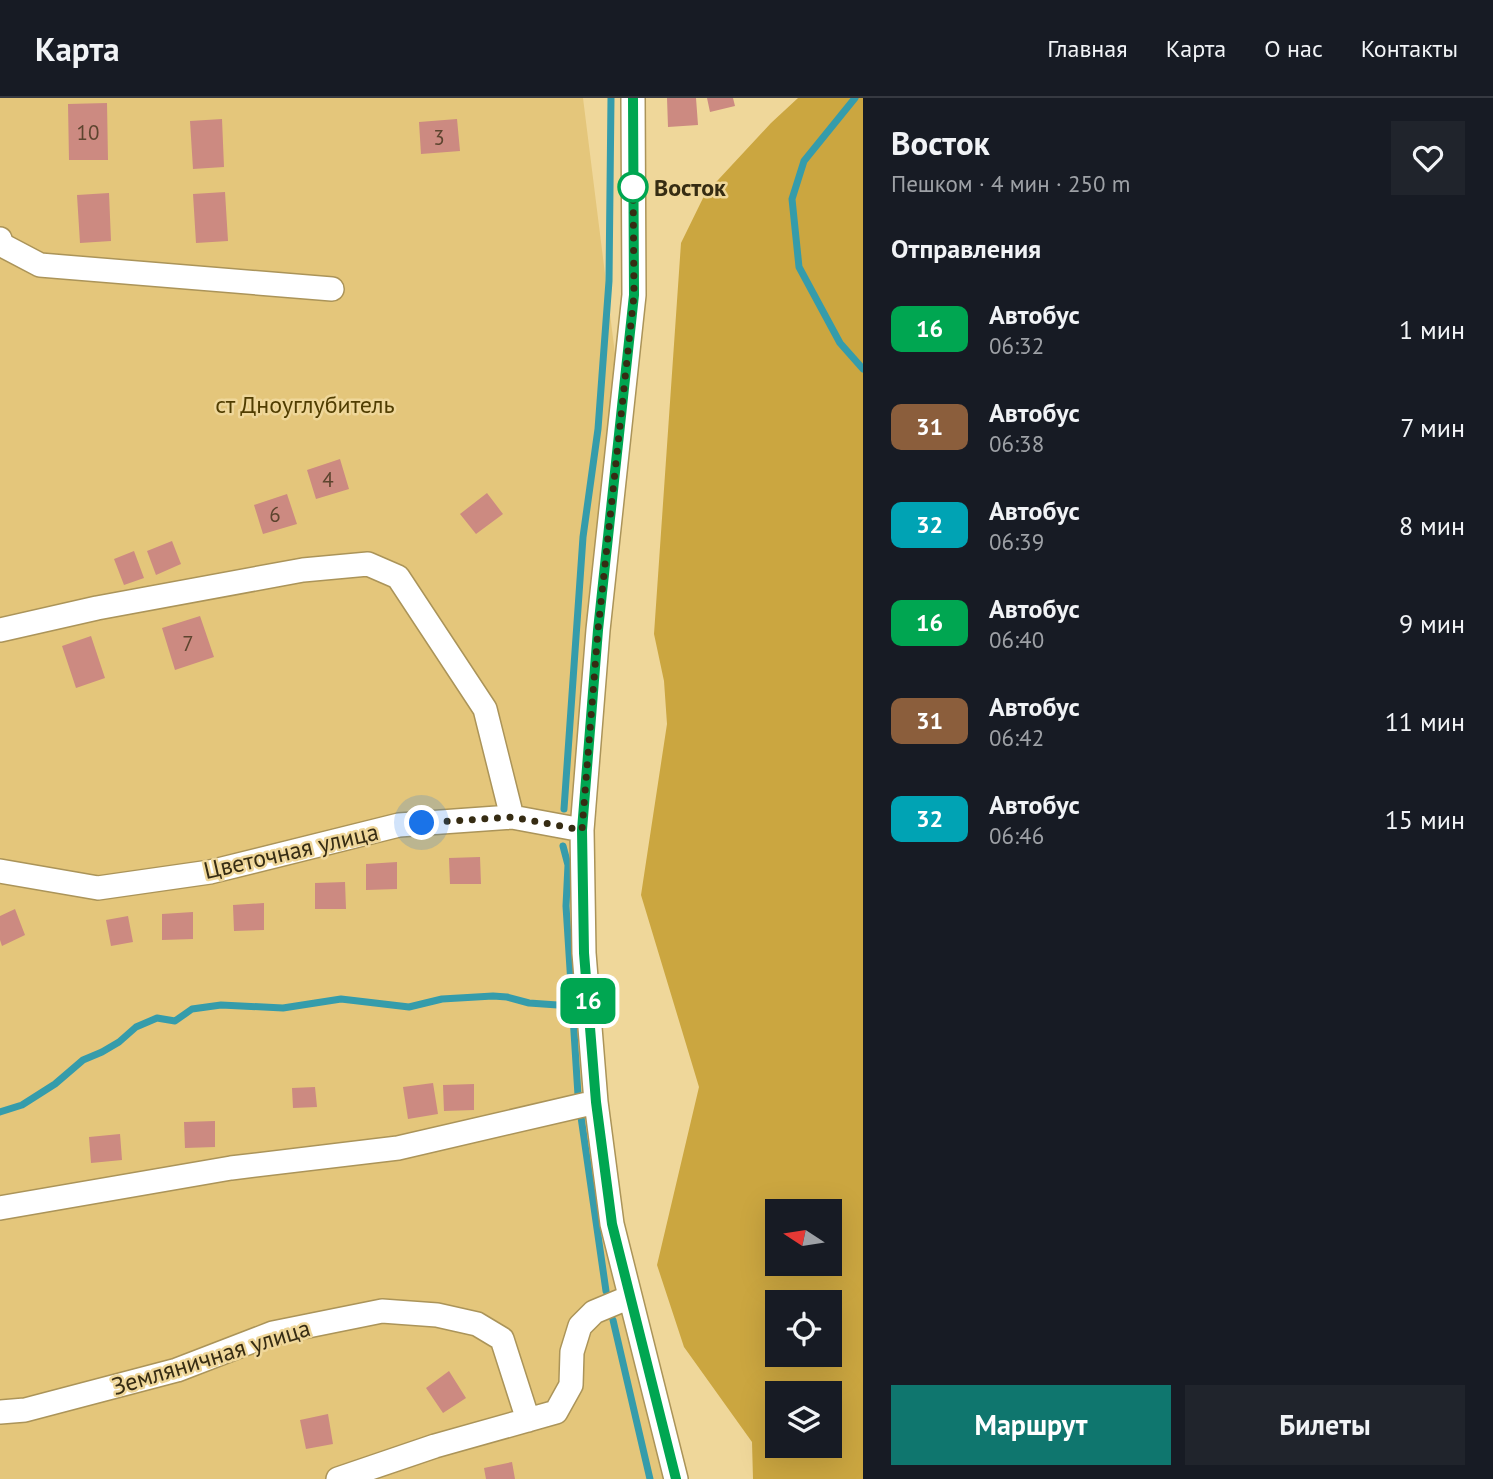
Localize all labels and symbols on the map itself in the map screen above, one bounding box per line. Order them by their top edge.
house number: 10 [77,119,99,146]
house number: 3 [433,124,445,151]
marker: Восток [618,172,648,202]
place label: Восток [654,172,726,203]
park label: ст Дноуглубитель [215,389,395,420]
house number: 4 [322,466,334,493]
house number: 6 [269,501,281,528]
house number: 7 [182,630,194,657]
your location [404,805,439,840]
street label: Цветочная улица [201,816,381,886]
line badge: 16 [556,978,620,1024]
north arrow [765,1199,842,1276]
street label: Земляничная улица [108,1312,314,1402]

